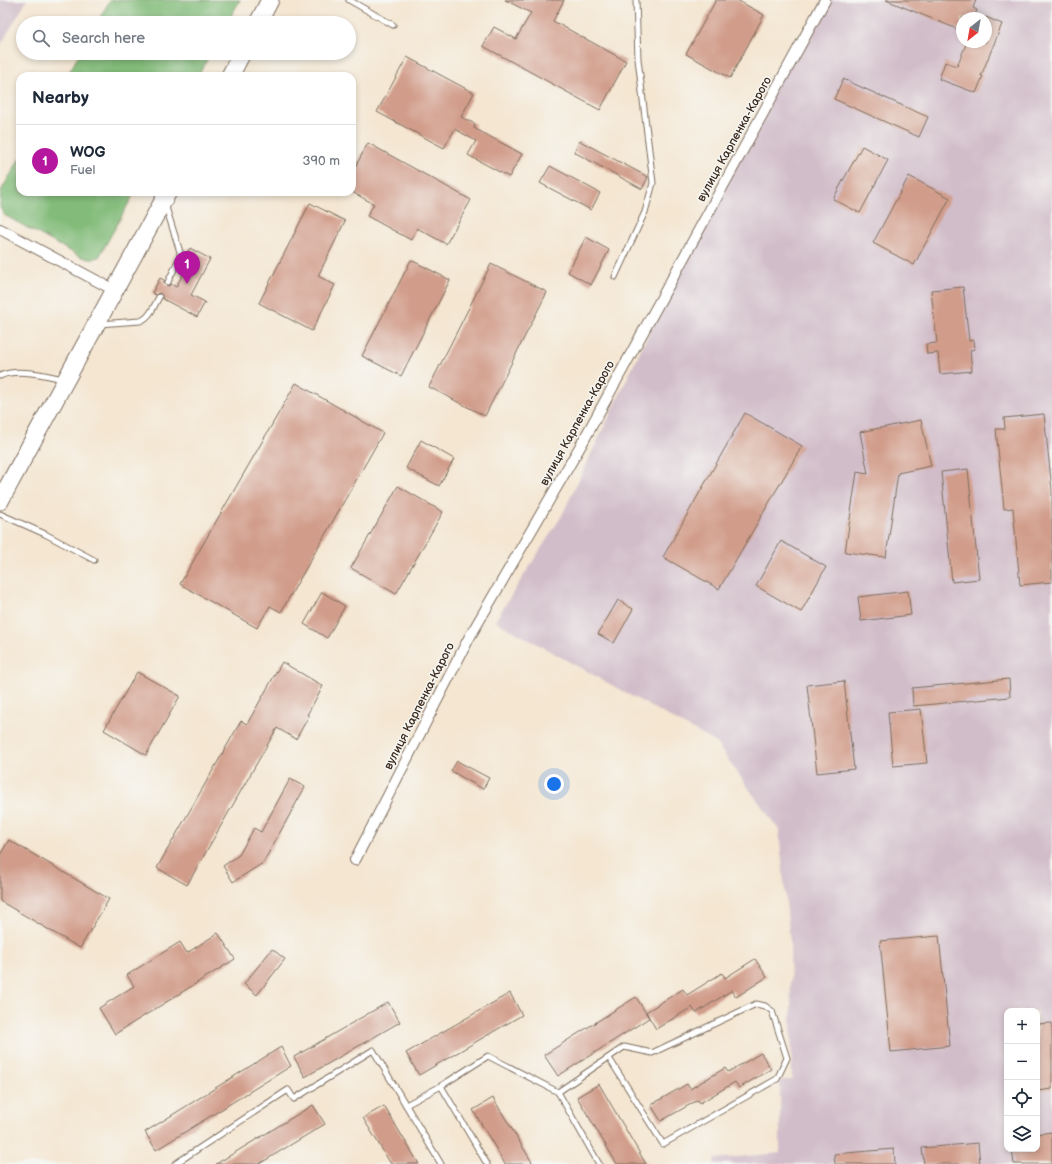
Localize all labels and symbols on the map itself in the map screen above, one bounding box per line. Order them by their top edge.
north arrow [956,12,992,48]
street label: вулиця Карпенка-Карого [694,74,775,204]
pin: 1 [174,251,200,284]
street label: вулиця Карпенка-Карого [537,358,618,488]
street label: вулиця Карпенка-Карого [381,640,458,772]
your location [544,774,564,794]

